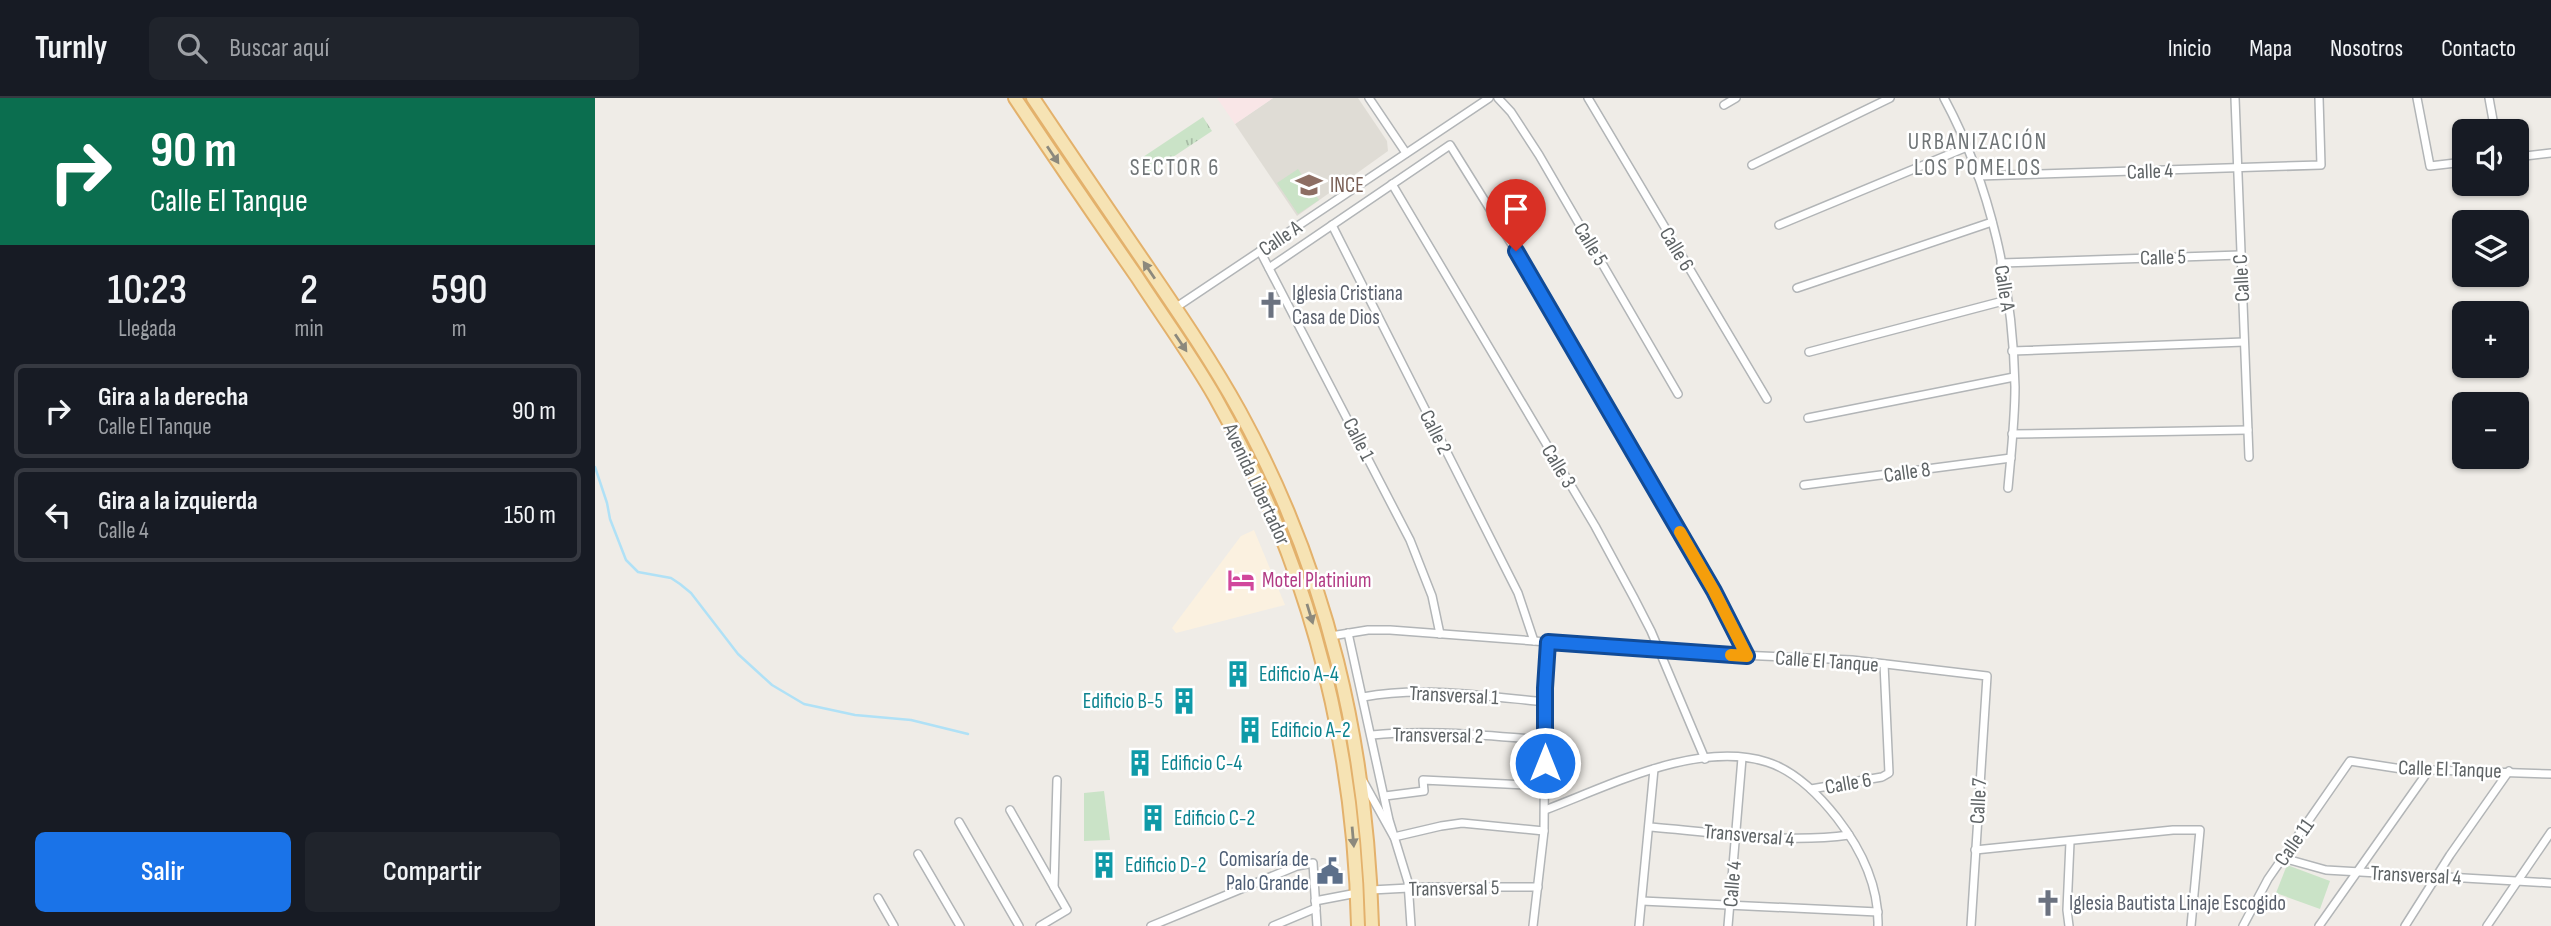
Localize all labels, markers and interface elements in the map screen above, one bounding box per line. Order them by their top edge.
search box [149,17,639,80]
text: Turnly [35,28,107,68]
icon: search [173,29,211,67]
text: Buscar aquí [229,33,329,64]
text: Inicio [2168,34,2211,63]
text: Mapa [2249,34,2292,63]
text: Nosotros [2330,34,2403,63]
text: Contacto [2441,34,2516,63]
map controls [2452,119,2529,469]
button: sound [2452,119,2529,196]
text: 90 m [150,122,237,181]
icon: right [35,126,126,217]
district label: URBANIZACIÓN LOS POMELOS [1908,128,2048,182]
one-way arrow [1046,145,1059,164]
district label: SECTOR 6 [1130,154,1220,182]
street label: Calle 4 [2126,158,2174,185]
school or university icon: INCE [1294,170,1324,200]
place label: INCE [1330,173,1364,198]
pin [1486,179,1546,251]
text: Calle El Tanque [150,182,308,221]
icon: arrive [1497,190,1535,228]
button: layers [2452,210,2529,287]
street label: Calle A [1254,214,1307,262]
street label: Calle 5 [1568,218,1613,270]
street label: Calle 6 [1654,223,1699,276]
street label: Calle 5 [2140,244,2186,271]
street label: Calle C [2228,254,2255,302]
one-way arrow [1143,260,1156,279]
street label: Calle A [1989,263,2021,314]
text: 10:23 [107,265,187,316]
text: 2 [300,265,318,316]
text: 590 [431,265,488,316]
place label: Iglesia Cristiana Casa de Dios [1292,281,1403,330]
church icon: Iglesia Cristiana Casa de Dios [1256,290,1286,320]
button: + [2452,301,2529,378]
text: Llegada [118,315,176,343]
text: min [295,315,324,343]
text: m [452,315,467,343]
one-way arrow [1174,334,1188,352]
text: Gira a la derecha [98,382,248,413]
icon: right [39,392,77,430]
button: − [2452,392,2529,469]
text: 90 m [512,396,556,427]
street label: Calle 2 [1414,406,1457,458]
text: Calle El Tanque [98,413,211,441]
street label: Calle 1 [1337,414,1380,465]
street label: Avenida Libertador [1217,419,1296,549]
street label: Calle 3 [1536,440,1581,493]
street label: Calle 8 [1882,457,1932,488]
text: Gira a la izquierda [98,486,258,517]
icon: left [39,496,77,534]
text: 150 m [504,500,556,531]
text: Calle 4 [98,517,149,545]
hotel icon: Motel Platinium [1226,565,1256,595]
place label: Motel Platinium [1262,568,1371,593]
one-way arrow [1305,603,1316,624]
street label: Calle El Tanque [1774,645,1879,678]
building icon: Edificio A-4 [1223,659,1253,689]
place label: Edificio A-4 [1259,662,1339,687]
street label: Transversal 1 [1409,681,1500,710]
building icon: Edificio B-5 [1169,686,1199,716]
place label: Edificio B-5 [1083,689,1163,714]
building icon: Edificio A-2 [1235,715,1265,745]
place label: Edificio A-2 [1271,718,1351,743]
street label: Transversal 2 [1392,722,1484,749]
position arrow [1508,726,1582,800]
building icon: Edificio C-4 [1125,748,1155,778]
place label: Edificio C-4 [1161,751,1242,776]
street label: Calle El Tanque [2398,755,2502,784]
street label: Calle 6 [1823,767,1873,800]
street label: Calle 7 [1965,777,1992,825]
building icon: Edificio C-2 [1138,803,1168,833]
place label: Edificio C-2 [1174,806,1255,831]
street label: Calle 11 [2269,813,2320,871]
street label: Transversal 4 [1703,819,1796,852]
one-way arrow [1348,826,1359,848]
button: Salir [35,832,291,912]
button: Compartir [305,832,560,912]
place label: Comisaría de Palo Grande [1219,847,1309,896]
building icon: Edificio D-2 [1089,850,1119,880]
place label: Edificio D-2 [1125,853,1206,878]
public building icon: Comisaría de Palo Grande [1315,856,1345,886]
street label: Calle 4 [1718,860,1747,908]
street label: Transversal 4 [2370,861,2462,890]
street label: Transversal 5 [1409,875,1499,902]
church icon: Iglesia Bautista Linaje Escogido [2033,888,2063,918]
place label: Iglesia Bautista Linaje Escogido [2069,891,2286,916]

